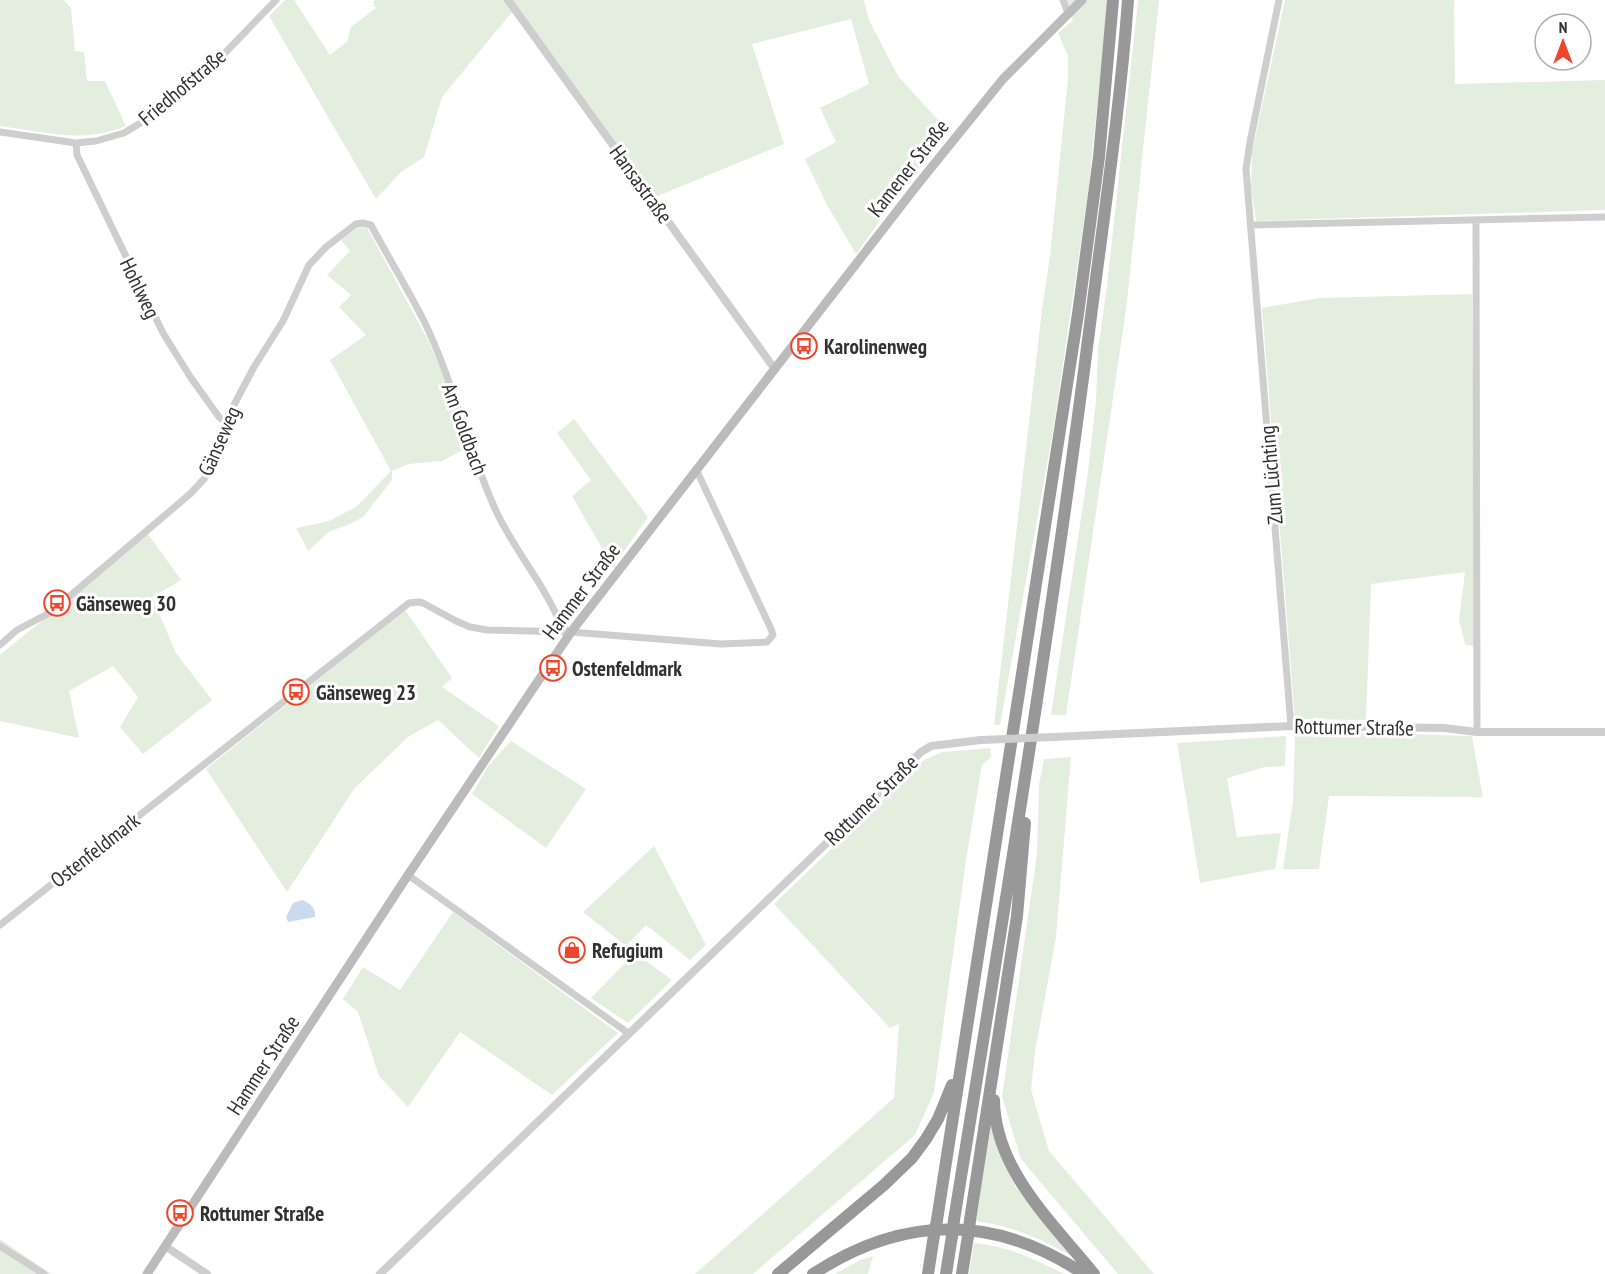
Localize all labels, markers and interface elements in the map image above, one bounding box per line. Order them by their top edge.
north arrow [1533,12,1593,72]
text: N [1559,17,1567,37]
street label: Friedhofstraße [133,43,231,131]
street label: Kamener Straße [861,114,955,222]
street label: Hansastraße [604,140,678,228]
street label: Hohlweg [114,253,166,323]
bus stop icon: Karolinenweg [789,331,819,361]
place label: Karolinenweg [824,333,927,360]
street label: Am Goldbach [436,379,494,479]
street label: Gänseweg [192,402,246,480]
street label: Zum Lüchting [1253,424,1289,526]
street label: Hammer Straße [536,537,626,645]
bus stop icon: Gänseweg 30 [42,588,72,618]
place label: Gänseweg 30 [76,590,176,617]
bus stop icon: Ostenfeldmark [538,653,568,683]
place label: Ostenfeldmark [572,655,682,682]
bus stop icon: Gänseweg 23 [281,677,311,707]
place label: Gänseweg 23 [316,679,416,706]
street label: Rottumer Straße [1294,712,1414,742]
street label: Rottumer Straße [819,749,923,851]
street label: Ostenfeldmark [45,807,145,893]
shop icon: Refugium [557,935,587,965]
place label: Refugium [592,937,663,964]
street label: Hammer Straße [221,1010,305,1120]
bus stop icon: Rottumer Straße [165,1198,195,1228]
place label: Rottumer Straße [200,1200,324,1227]

